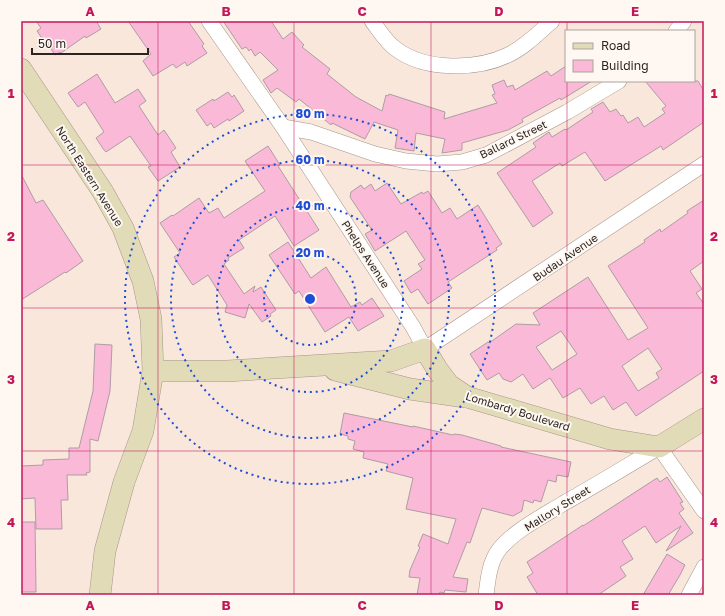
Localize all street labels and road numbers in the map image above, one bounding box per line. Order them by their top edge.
street label: Ballard Street [477,117,549,161]
street label: North Eastern Avenue [54,124,126,228]
street label: Phelps Avenue [339,218,393,290]
street label: Budau Avenue [530,231,600,283]
street label: Lombardy Boulevard [464,389,572,433]
street label: Mallory Street [522,483,592,533]

